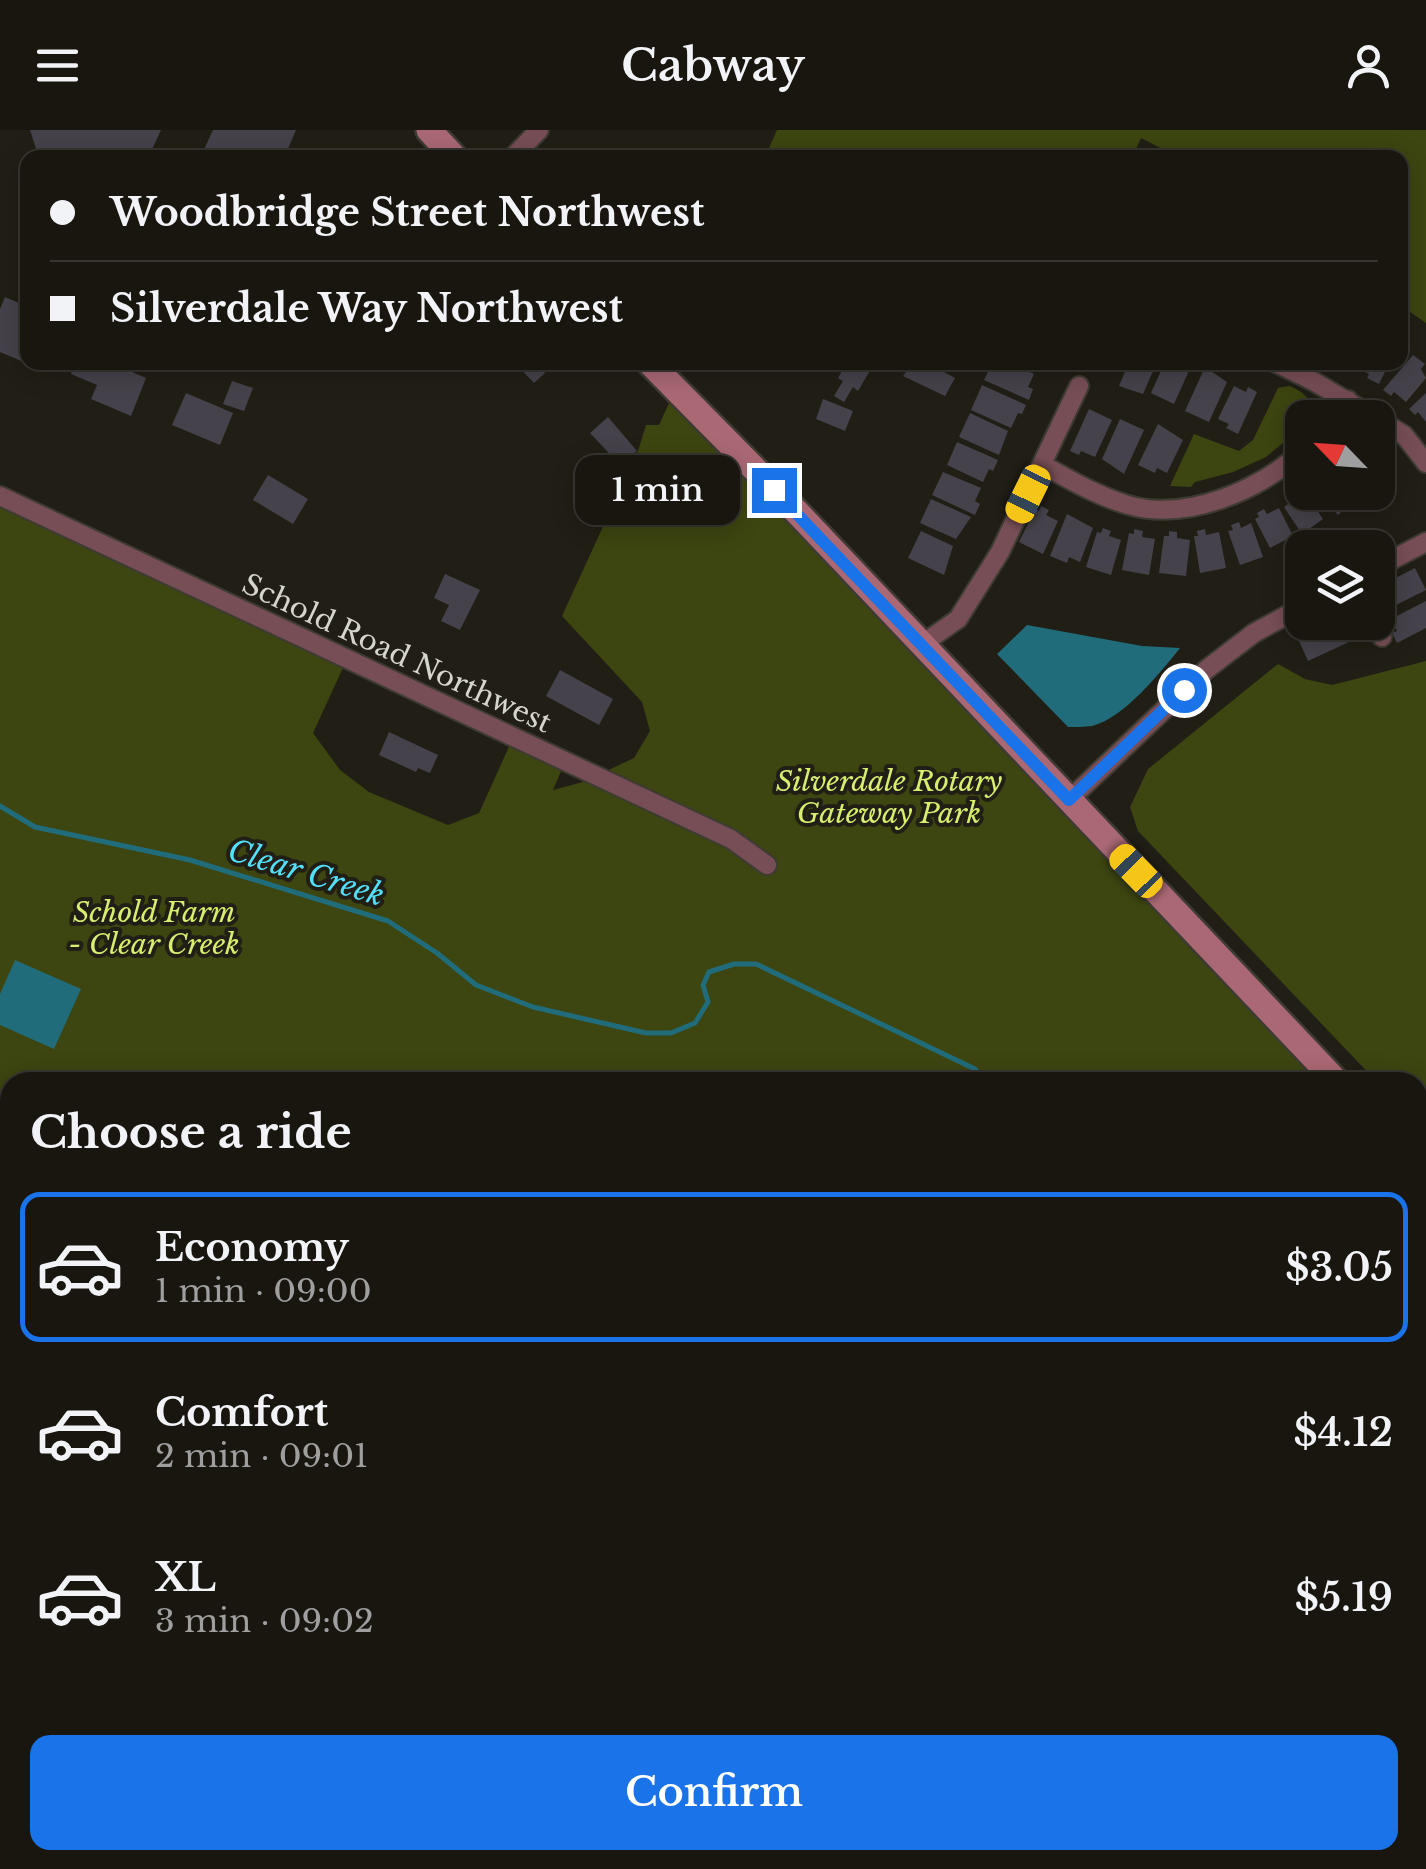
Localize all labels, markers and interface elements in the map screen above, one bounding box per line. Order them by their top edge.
text: Cabway [621,37,805,93]
icon: menu [30,38,85,93]
icon: person [1341,38,1396,93]
text: Woodbridge Street Northwest [110,189,704,236]
text: Silverdale Way Northwest [110,285,623,332]
north arrow [1285,400,1395,510]
map controls [1285,400,1395,640]
callout: 1 min [574,455,739,525]
car [1001,460,1055,528]
route end [752,468,797,513]
text: 1 min [611,470,704,510]
button: layers [1285,530,1395,640]
street label: Schold Road Northwest [237,566,557,741]
route start [1162,668,1207,713]
park label: Silverdale Rotary Gateway Park [776,764,1003,831]
water label: Clear Creek [224,831,389,914]
car [1104,839,1168,903]
park label: Schold Farm - Clear Creek [68,895,240,962]
text: Choose a ride [30,1104,352,1160]
icon: car [35,1222,125,1312]
text: Economy [155,1224,349,1271]
text: $3.05 [1285,1244,1393,1291]
text: 1 min · 09:00 [155,1271,371,1311]
icon: car [35,1387,125,1477]
text: Comfort [155,1389,328,1436]
text: $4.12 [1294,1409,1393,1456]
text: 2 min · 09:01 [155,1436,368,1476]
icon: car [35,1552,125,1642]
text: XL [155,1554,216,1601]
text: $5.19 [1295,1574,1393,1621]
text: 3 min · 09:02 [155,1601,374,1641]
button: Confirm [30,1735,1398,1850]

